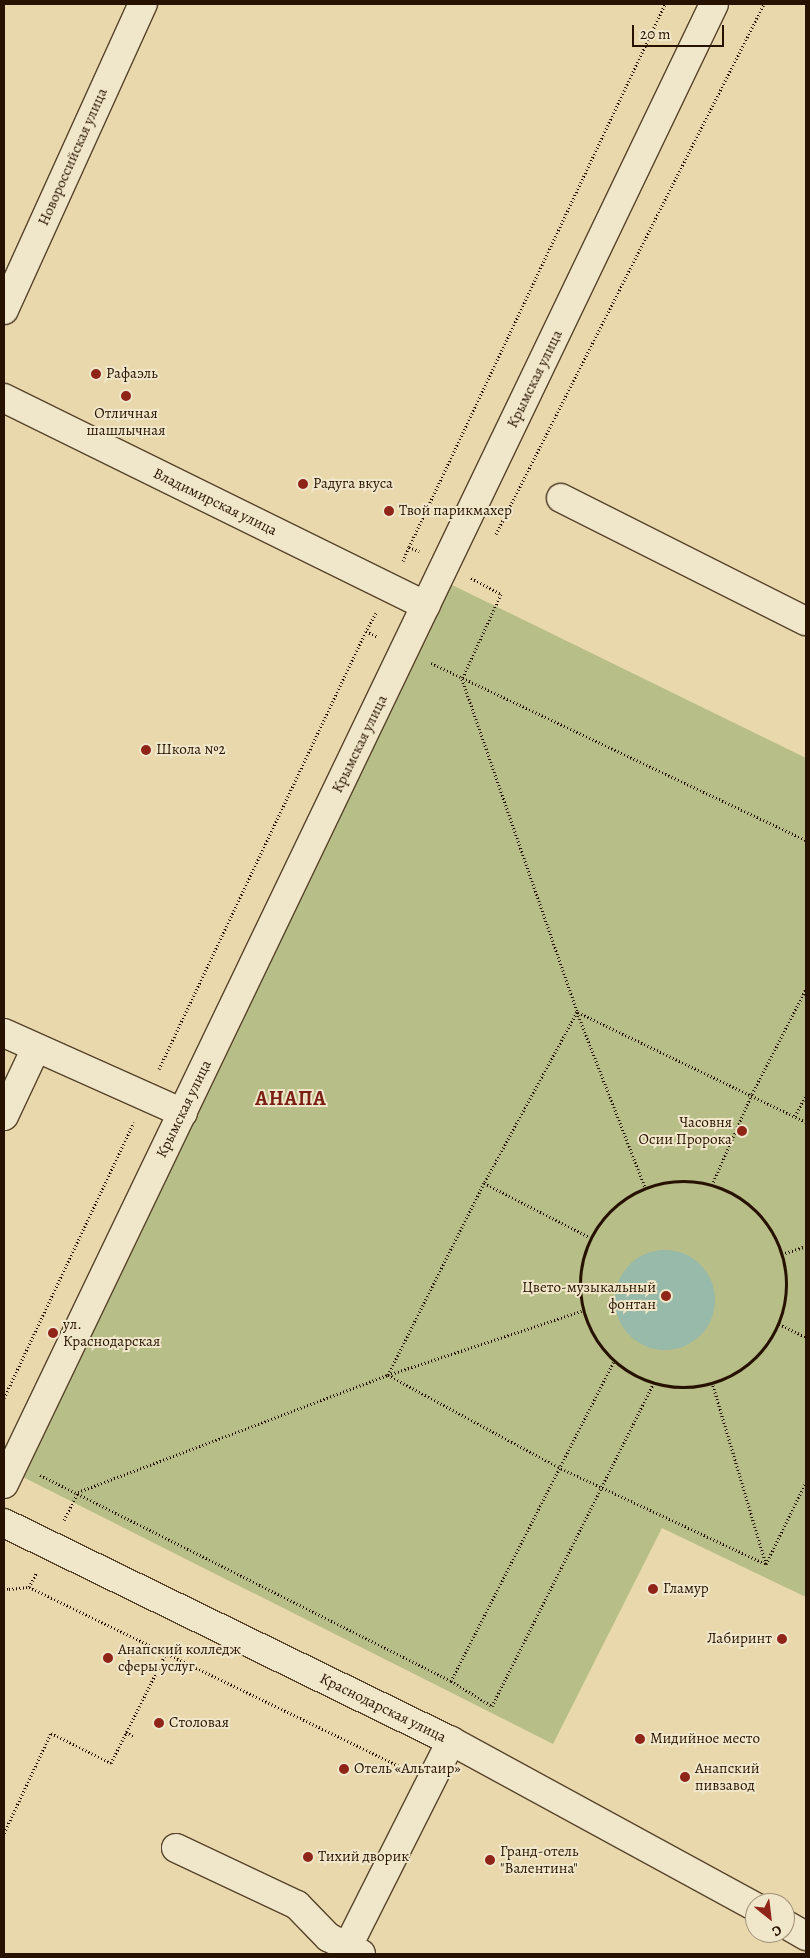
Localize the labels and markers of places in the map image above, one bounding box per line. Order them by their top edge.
place label: Рафаэль [106,365,158,383]
marker: Рафаэль [90,368,102,380]
marker: Отличная шашлычная [120,390,132,402]
place label: Отличная шашлычная [87,404,165,439]
place label: Радуга вкуса [313,475,393,493]
marker: Радуга вкуса [297,478,309,490]
place label: Твой парикмахер [399,502,512,520]
marker: Твой парикмахер [383,505,395,517]
place label: Школа №2 [156,741,226,759]
marker: Школа №2 [140,744,152,756]
place label: Часовня Осии Пророка [639,1113,732,1148]
marker: Часовня Осии Пророка [736,1125,748,1137]
place label: Цвето-музыкальный фонтан [522,1278,656,1313]
marker: Цвето-музыкальный фонтан [660,1290,672,1302]
place label: ул. Краснодарская [63,1315,160,1350]
marker: ул. Краснодарская [47,1327,59,1339]
place label: Гламур [663,1580,709,1598]
marker: Гламур [647,1583,659,1595]
place label: Лабиринт [707,1630,772,1648]
marker: Лабиринт [776,1633,788,1645]
place label: Анапский колледж сферы услуг [118,1640,241,1675]
marker: Анапский колледж сферы услуг [102,1652,114,1664]
place label: Столовая [169,1714,229,1732]
marker: Столовая [153,1717,165,1729]
place label: Мидийное место [650,1730,760,1748]
marker: Мидийное место [634,1733,646,1745]
place label: Анапский пивзавод [695,1759,759,1794]
place label: Отель «Альтаир» [354,1760,461,1778]
marker: Отель «Альтаир» [338,1763,350,1775]
marker: Анапский пивзавод [679,1771,691,1783]
place label: Гранд-отель "Валентина" [500,1842,578,1877]
place label: Тихий дворик [318,1848,409,1866]
marker: Тихий дворик [302,1851,314,1863]
marker: Гранд-отель "Валентина" [484,1854,496,1866]

